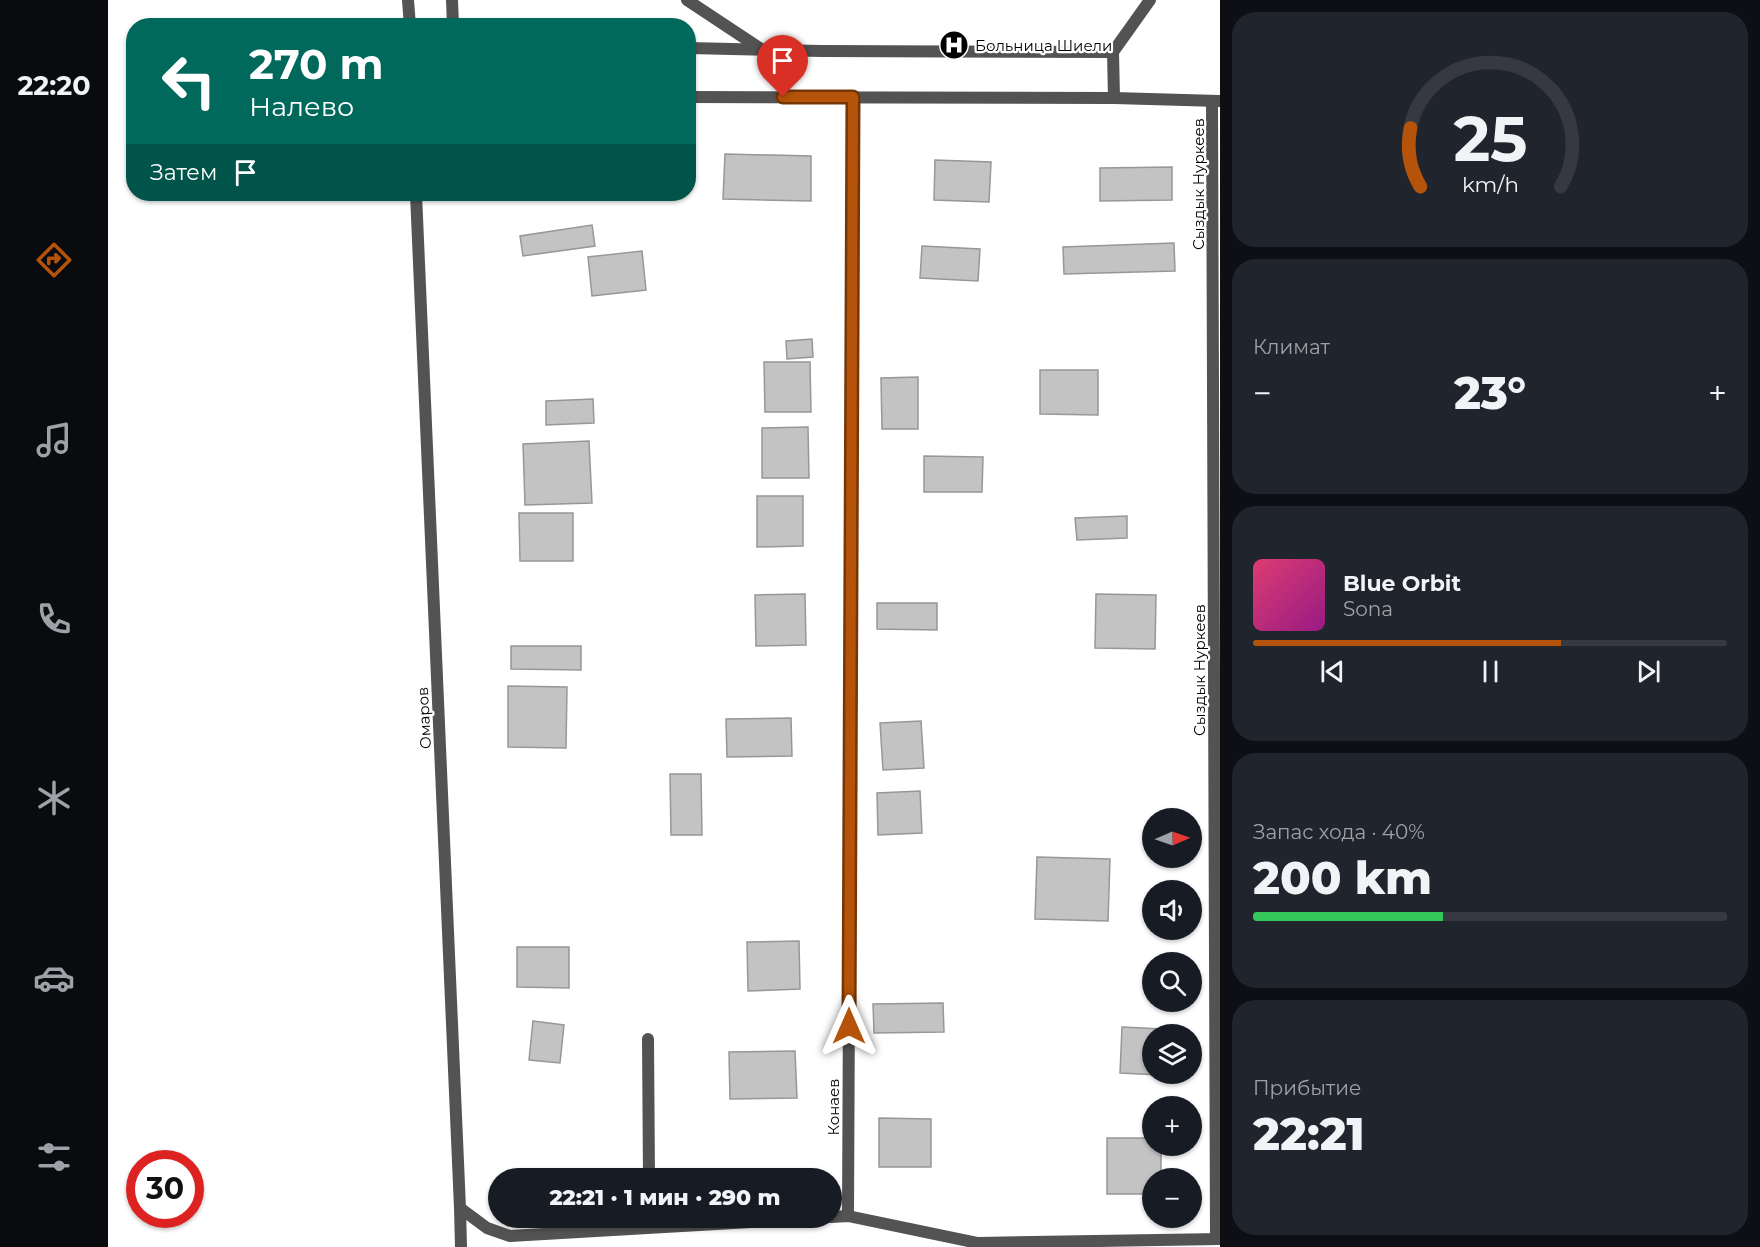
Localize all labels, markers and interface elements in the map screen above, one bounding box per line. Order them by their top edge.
hospital icon: Больница Шиели [938,29,970,61]
pin [757,35,808,97]
place label: Больница Шиели [975,36,1112,55]
text: 270 m [249,38,383,90]
icon: left [150,42,228,120]
icon: arrive [766,44,799,77]
text: 22:20 [17,69,91,102]
text: Налево [249,90,354,123]
text: 25 [1453,101,1527,177]
street label: Сыздык Нуркеев [1189,118,1208,250]
icon: arrive [229,156,262,189]
text: Затем [150,159,217,186]
text: km/h [1461,171,1519,197]
icon: directions [33,239,75,281]
text: Климат [1253,335,1330,359]
text: 23° [1454,365,1526,420]
text: − [1253,373,1272,413]
text: + [1708,373,1727,413]
icon: music [33,419,75,461]
text: Blue Orbit [1343,570,1461,597]
text: Sona [1343,597,1393,621]
icon: phone [33,598,75,640]
street label: Сыздык Нуркеев [1190,604,1209,736]
icon: previous [1316,655,1349,688]
icon: pause [1474,655,1507,688]
icon: next [1632,655,1665,688]
street label: Омаров [413,686,435,750]
icon: climate [33,777,75,819]
north arrow [1142,808,1202,868]
map controls [1142,808,1202,1228]
text: Запас хода · 40% [1253,820,1425,844]
text: 200 km [1253,850,1432,905]
button: sound [1142,880,1202,940]
button: search [1142,952,1202,1012]
icon: car [33,957,75,999]
position arrow [817,994,881,1058]
button: layers [1142,1024,1202,1084]
text: Прибытие [1253,1076,1361,1100]
street label: Конаев [824,1079,843,1135]
button: + [1142,1096,1202,1156]
text: 22:21 [1253,1106,1365,1161]
icon: filters [33,1136,75,1178]
speed limit sign: 30 [126,1150,204,1228]
button: − [1142,1168,1202,1228]
text: 22:21 · 1 мин · 290 m [549,1184,781,1211]

